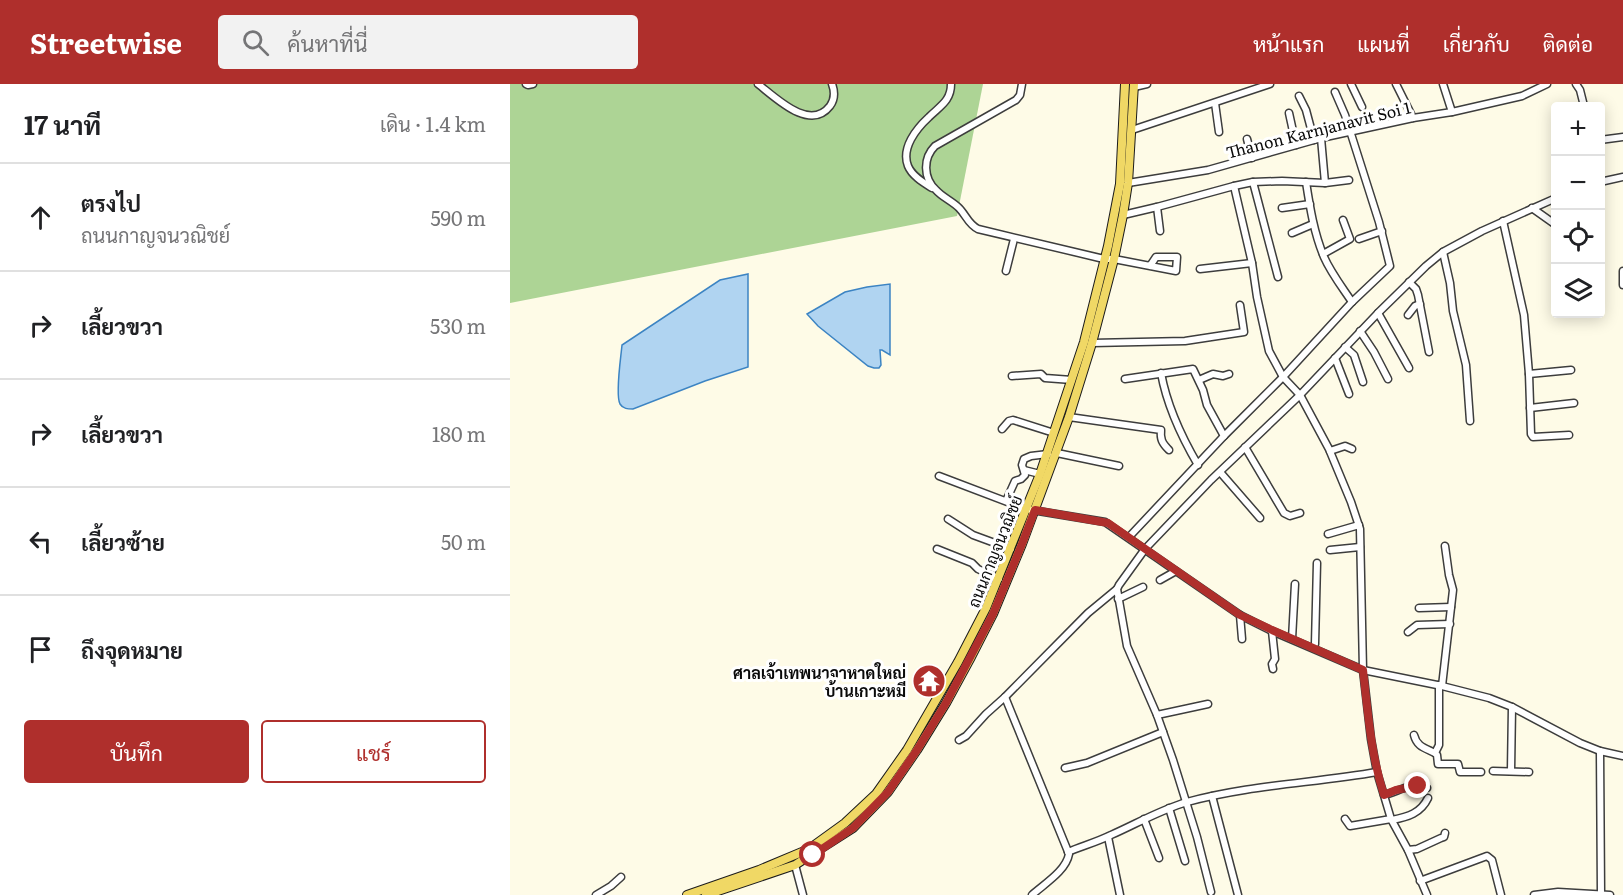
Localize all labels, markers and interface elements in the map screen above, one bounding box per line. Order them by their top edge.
search box [218,15,638,69]
text: Streetwise [30,21,182,63]
icon: search [239,26,272,59]
text: ค้นหาที่นี่ [287,26,368,59]
text: หน้าแรก [1253,27,1324,58]
text: แผนที่ [1357,27,1410,58]
text: เกี่ยวกับ [1443,27,1510,58]
text: ติดต่อ [1543,27,1593,58]
street label: Thanon Karnjanavit Soi 1 [1223,94,1413,164]
map controls [1551,102,1605,318]
button: + [1551,102,1605,156]
text: 17 นาที [24,104,101,143]
text: เดิน · 1.4 km [380,108,486,138]
button: − [1551,156,1605,210]
text: ตรงไป [81,186,141,219]
icon: ahead [24,201,57,234]
text: 590 m [430,202,486,232]
button: locate [1551,210,1605,264]
text: ถนนกาญจนวณิชย์ [81,219,230,249]
button: layers [1551,264,1605,318]
icon: right [24,309,57,342]
text: เลี้ยวขวา [81,309,163,342]
text: 530 m [430,310,486,340]
icon: right [24,417,57,450]
text: เลี้ยวขวา [81,417,163,450]
text: 180 m [432,418,486,448]
street label: ถนนกาญจนวณิชย์ [961,491,1027,611]
icon: left [24,525,57,558]
text: เลี้ยวซ้าย [81,525,165,558]
text: 50 m [441,526,486,556]
icon: arrive [24,633,57,666]
text: ถึงจุดหมาย [81,633,183,666]
place label: ศาลเจ้าเทพนาจาหาดใหญ่ บ้านเกาะหมี [733,660,906,702]
temple icon: ศาลเจ้าเทพนาจาหาดใหญ่ บ้านเกาะหมี [911,663,947,699]
button: บันทึก [24,720,249,783]
button: แชร์ [261,720,486,783]
route end [1404,772,1430,798]
route start [799,841,825,867]

